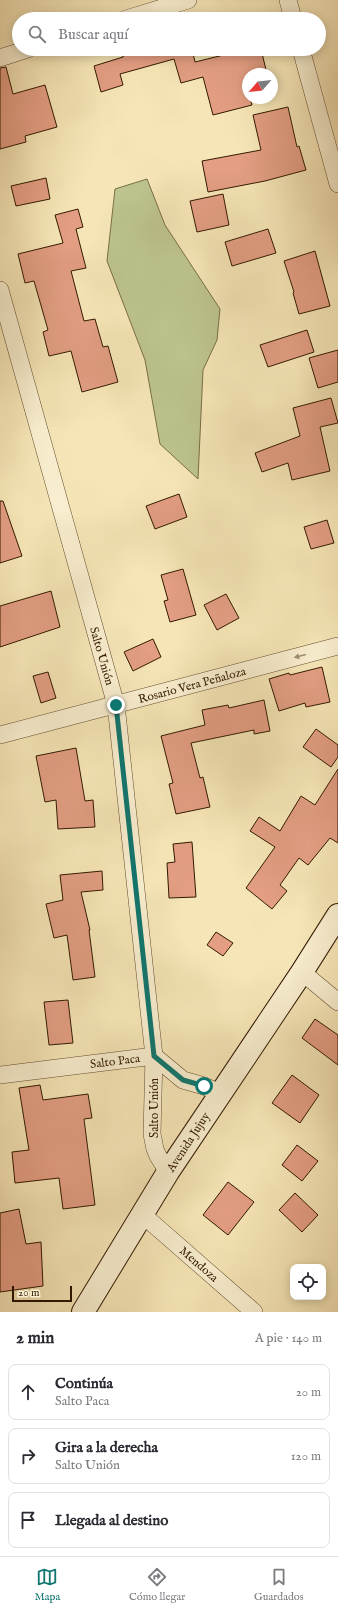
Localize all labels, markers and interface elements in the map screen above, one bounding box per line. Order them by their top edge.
search box [12,12,326,56]
icon: search [26,23,48,45]
text: Buscar aquí [58,25,128,44]
north arrow [242,68,278,104]
street label: Salto Unión [86,625,117,688]
one-way arrow [294,653,306,659]
street label: Rosario Vera Peñaloza [137,664,248,707]
route end [107,696,125,714]
street label: Salto Paca [89,1051,142,1072]
street label: Salto Unión [147,1077,162,1138]
route start [195,1077,213,1095]
street label: Avenida Jujuy [163,1110,214,1176]
street label: Mendoza [176,1243,222,1286]
map controls [290,1264,326,1300]
button: locate [290,1264,326,1300]
scale bar [12,1284,72,1303]
text: 20 m [18,1286,39,1300]
text: 2 min [16,1328,54,1349]
text: A pie · 140 m [255,1330,322,1347]
text: Continúa [55,1374,113,1393]
icon: ahead [17,1381,39,1403]
text: 20 m [296,1384,321,1401]
text: Salto Paca [55,1393,109,1410]
text: Gira a la derecha [55,1438,158,1457]
icon: right [17,1445,39,1467]
text: 120 m [291,1448,321,1465]
text: Salto Unión [55,1457,120,1474]
icon: arrive [17,1509,39,1531]
text: Llegada al destino [55,1511,168,1530]
tab: Mapa [34,1566,60,1604]
tab: Cómo llegar [129,1566,185,1604]
tab: Guardados [254,1566,304,1604]

